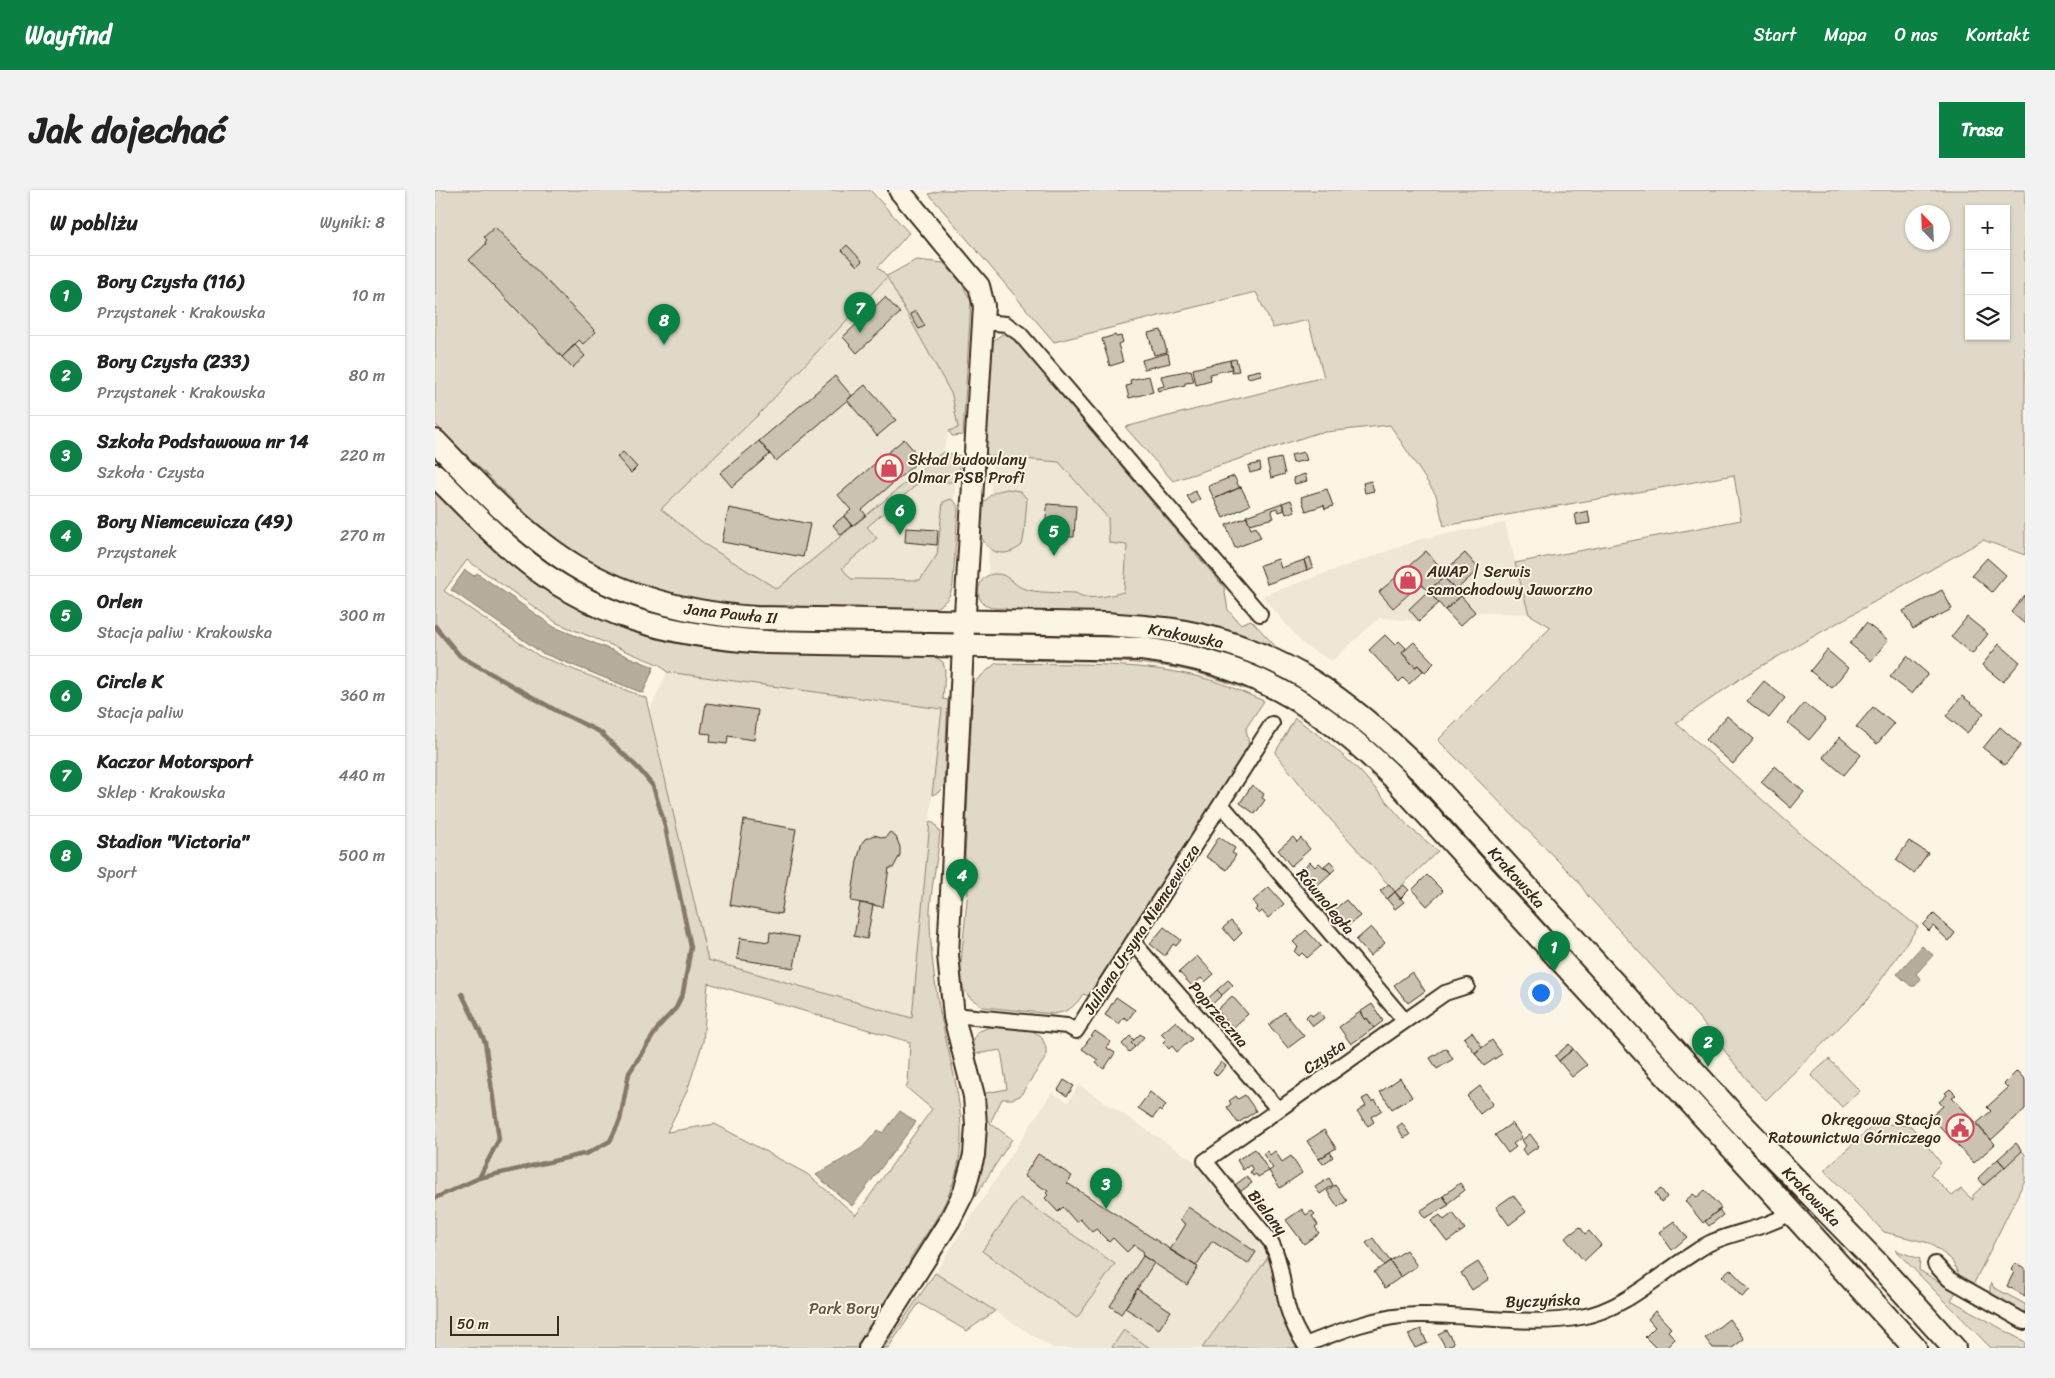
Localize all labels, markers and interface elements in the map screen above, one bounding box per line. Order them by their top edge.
text: Wayfind [25,14,111,56]
text: Start [1753,19,1796,51]
text: Mapa [1824,19,1867,51]
text: O nas [1895,19,1938,51]
text: Kontakt [1966,19,2030,51]
text: Jak dojechać [30,99,226,161]
button: Trasa [1939,102,2025,158]
text: W pobliżu [50,204,138,242]
north arrow [1905,205,1950,250]
map controls [1965,205,2010,340]
button: + [1965,205,2010,250]
text: Wyniki: 8 [320,208,385,237]
button: − [1965,250,2010,295]
text: Bory Czysta (116) [97,265,243,298]
text: 1 [63,281,69,310]
text: 10 m [352,281,385,310]
pin: 7 [844,292,876,333]
button: layers [1965,295,2010,340]
text: Przystanek · Krakowska [97,298,265,327]
pin: 8 [648,304,680,345]
text: Bory Czysta (233) [97,345,248,378]
text: 2 [61,361,71,390]
text: 80 m [349,361,385,390]
text: Przystanek · Krakowska [97,378,265,407]
text: Szkoła Podstawowa nr 14 [97,425,309,458]
text: 3 [62,441,70,470]
text: 220 m [340,441,385,470]
place label: Skład budowlany Olmar PSB Profi [908,445,1027,492]
shop icon: Skład budowlany Olmar PSB Profi [874,453,904,483]
text: Szkoła · Czysta [97,458,205,487]
pin: 6 [884,494,916,535]
text: Bory Niemcewicza (49) [97,505,291,538]
pin: 5 [1038,515,1070,556]
text: 4 [61,521,71,550]
text: 270 m [340,521,385,550]
text: Przystanek [97,538,177,567]
place label: AWAP | Serwis samochodowy Jaworzno [1426,557,1593,604]
shop icon: AWAP | Serwis samochodowy Jaworzno [1393,565,1423,595]
text: Orlen [97,585,143,618]
street label: Jana Pawła II [682,594,779,633]
text: 5 [61,601,71,630]
text: 300 m [340,601,385,630]
street label: Krakowska [1146,614,1226,657]
text: Stacja paliw · Krakowska [97,618,272,647]
text: Circle K [97,665,163,698]
text: 6 [61,681,71,710]
text: 360 m [341,681,385,710]
text: Stacja paliw [97,698,183,727]
text: Kaczor Motorsport [97,745,253,778]
text: 7 [61,761,71,790]
text: 440 m [338,761,385,790]
text: Sklep · Krakowska [97,778,225,807]
text: Stadion "Victoria" [97,825,249,858]
street label: Juliana Ursyna Niemcewicza [1075,838,1208,1021]
street label: Krakowska [1480,839,1553,915]
text: 8 [61,841,71,870]
text: 500 m [339,841,385,870]
text: Sport [97,858,137,887]
pin: 4 [946,859,978,900]
street label: Równoległa [1289,861,1362,941]
pin: 1 [1538,931,1570,972]
street label: Poprzeczna [1181,974,1256,1054]
your location [1528,980,1554,1006]
pin: 2 [1692,1026,1724,1067]
street label: Czysta [1297,1031,1352,1082]
place label: Okręgowa Stacja Ratownictwa Górniczego [1769,1105,1941,1152]
public building icon: Okręgowa Stacja Ratownictwa Górniczego [1945,1113,1975,1143]
street label: Krakowska [1775,1159,1848,1234]
pin: 3 [1090,1168,1122,1209]
street label: Bielany [1240,1183,1296,1242]
street label: Byczyńska [1505,1285,1581,1316]
park label: Park Bory [809,1294,880,1323]
text: 50 m [457,1312,489,1337]
scale bar [450,1313,559,1336]

